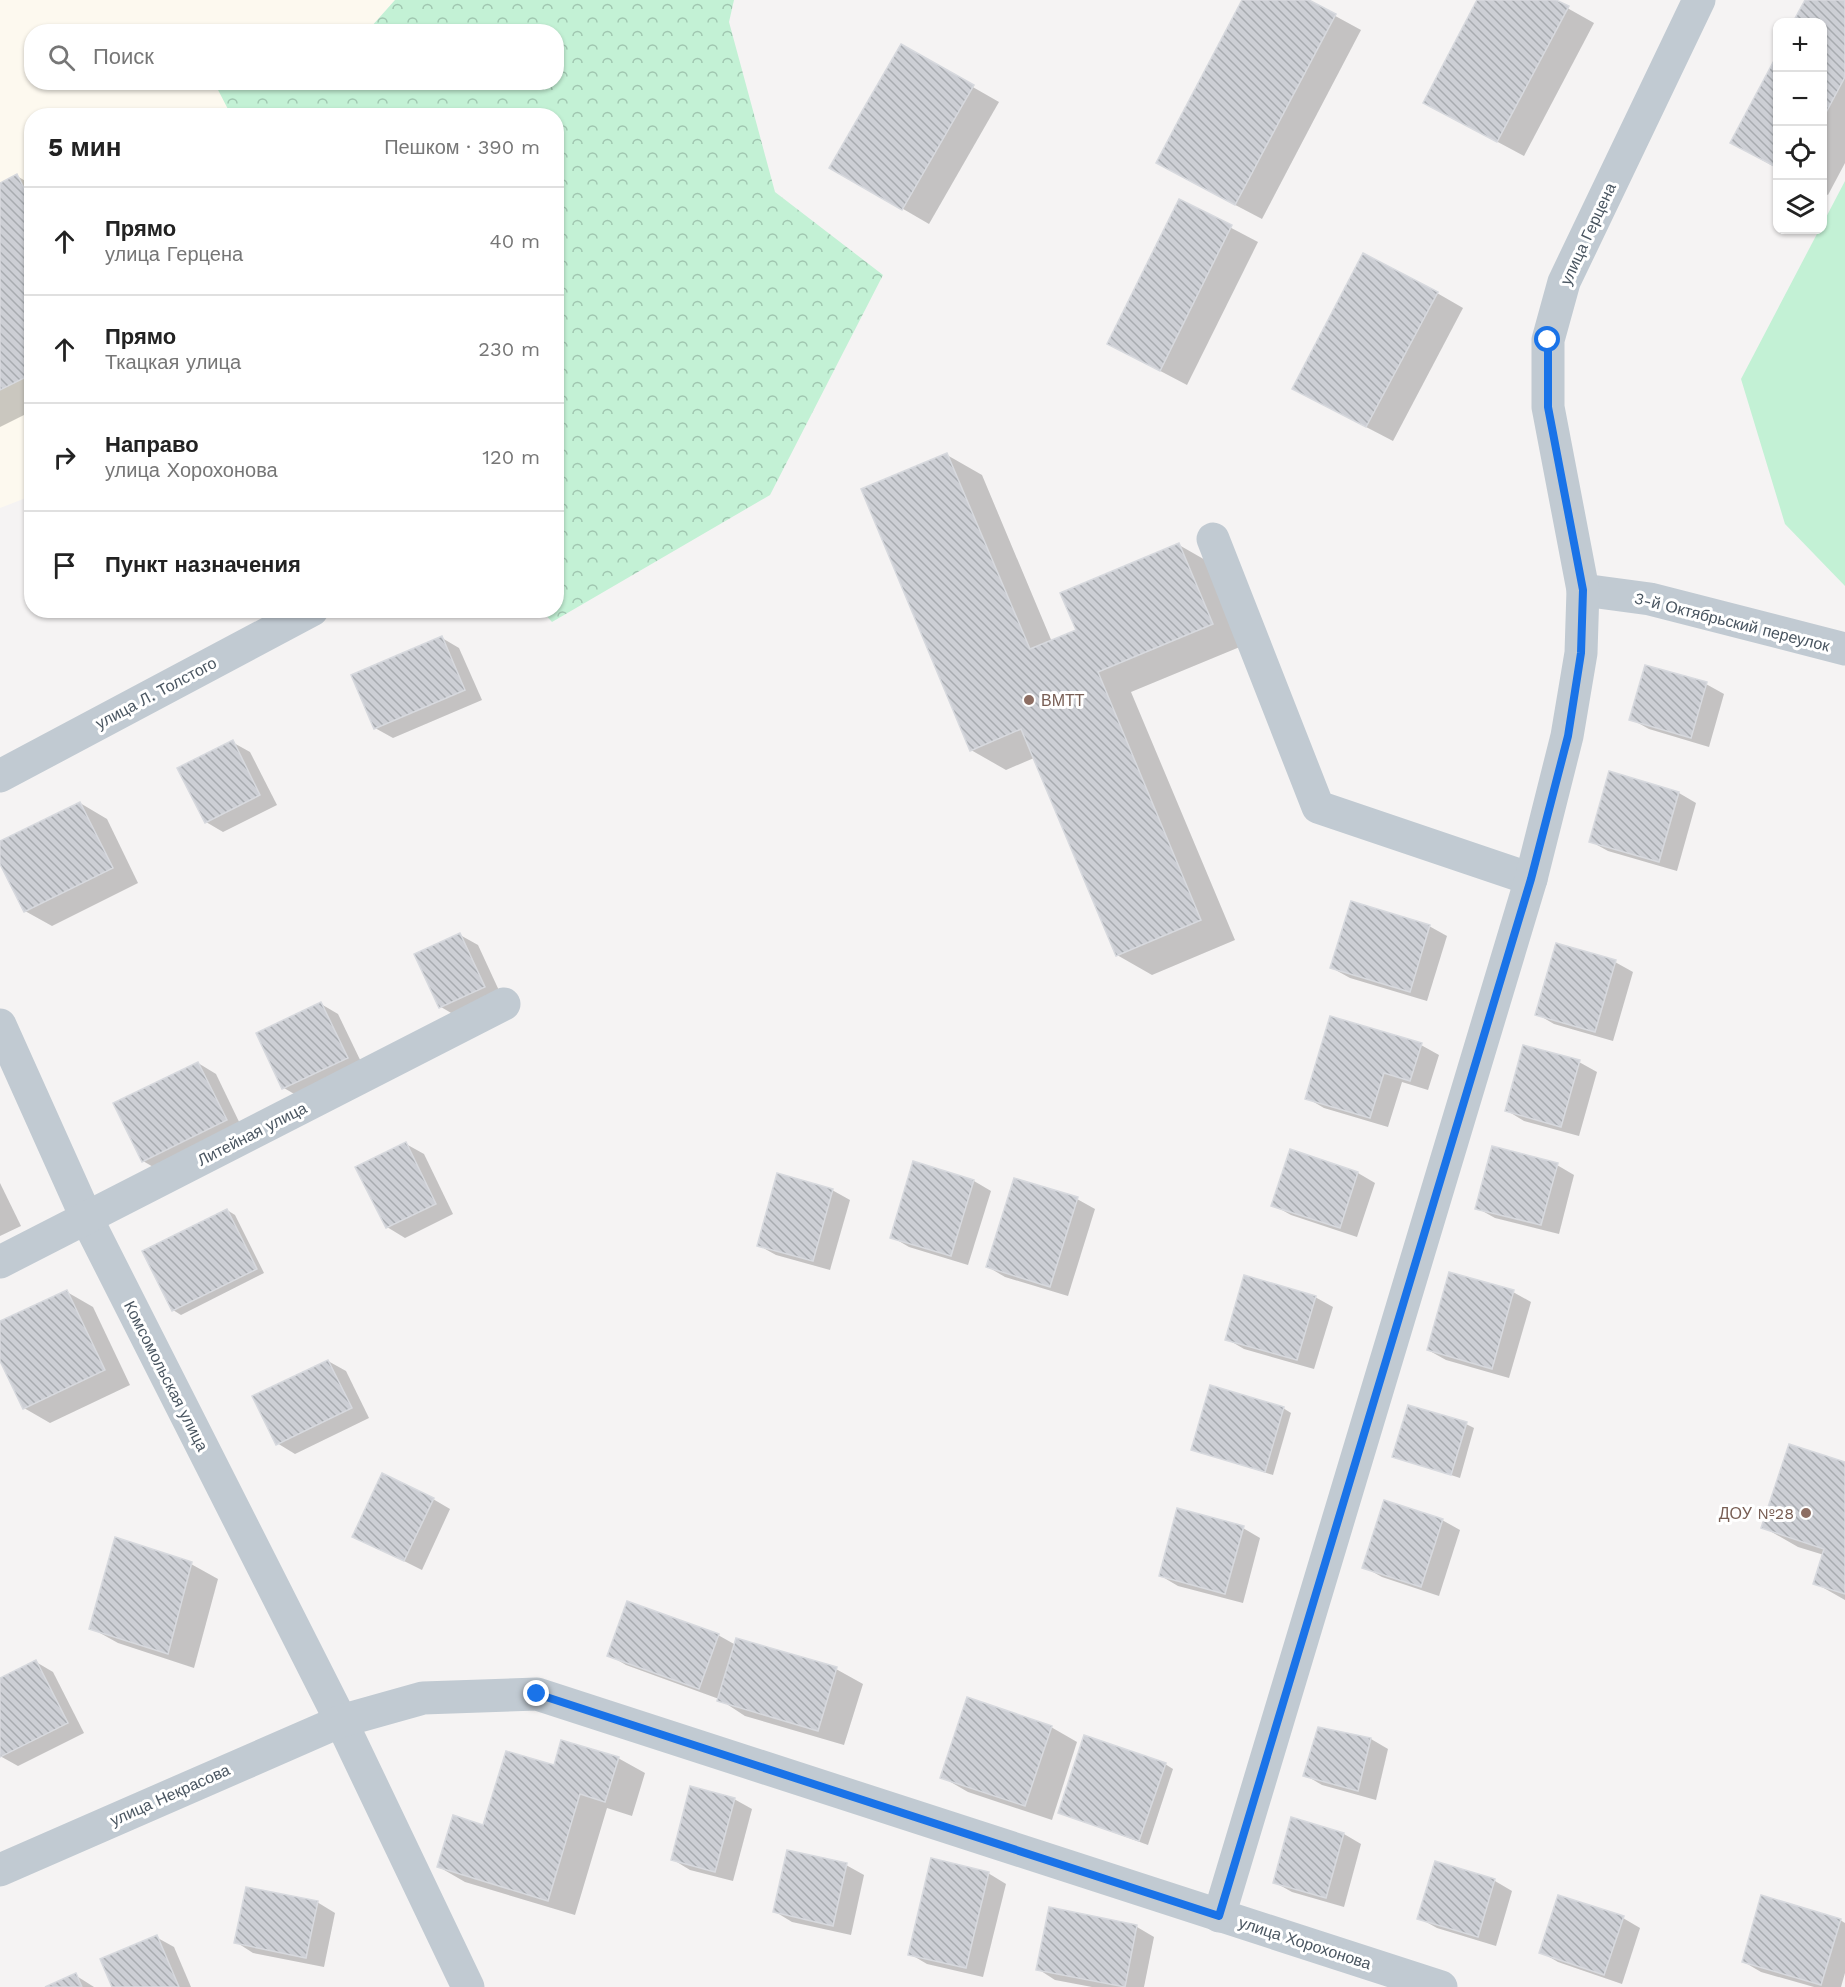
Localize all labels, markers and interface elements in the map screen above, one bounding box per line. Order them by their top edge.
map controls [1773,18,1827,234]
button: + [1773,18,1827,72]
search box [24,24,564,90]
icon: search [45,41,78,74]
text: Поиск [93,44,154,69]
button: − [1773,72,1827,126]
button: locate [1773,126,1827,180]
text: 5 мин [48,132,122,162]
text: Пешком · 390 m [384,135,540,159]
street label: улица Герцена [1556,180,1620,288]
button: layers [1773,180,1827,234]
text: Прямо [105,216,176,241]
icon: ahead [48,225,81,258]
text: 40 m [489,229,540,253]
text: улица Герцена [105,242,243,266]
text: Прямо [105,324,176,349]
route start [1534,326,1560,352]
icon: ahead [48,333,81,366]
text: 230 m [478,337,540,361]
text: Ткацкая улица [105,350,241,374]
text: Направо [105,432,199,457]
icon: right [48,441,81,474]
text: 120 m [482,445,540,469]
text: улица Хорохонова [105,458,278,482]
icon: arrive [48,549,81,582]
text: Пункт назначения [105,552,301,577]
street label: 3-й Октябрьский переулок [1632,589,1833,656]
street label: улица Л. Толстого [92,653,220,733]
place label: ВМТТ [1041,691,1085,710]
marker: ВМТТ [1022,693,1036,707]
street label: Литейная улица [194,1098,310,1170]
street label: Комсомольская улица [120,1298,212,1454]
place label: ДОУ №28 [1719,1504,1794,1523]
marker: ДОУ №28 [1799,1506,1813,1520]
route end [523,1680,549,1706]
street label: улица Некрасова [107,1760,233,1830]
street label: улица Хорохонова [1236,1913,1374,1973]

